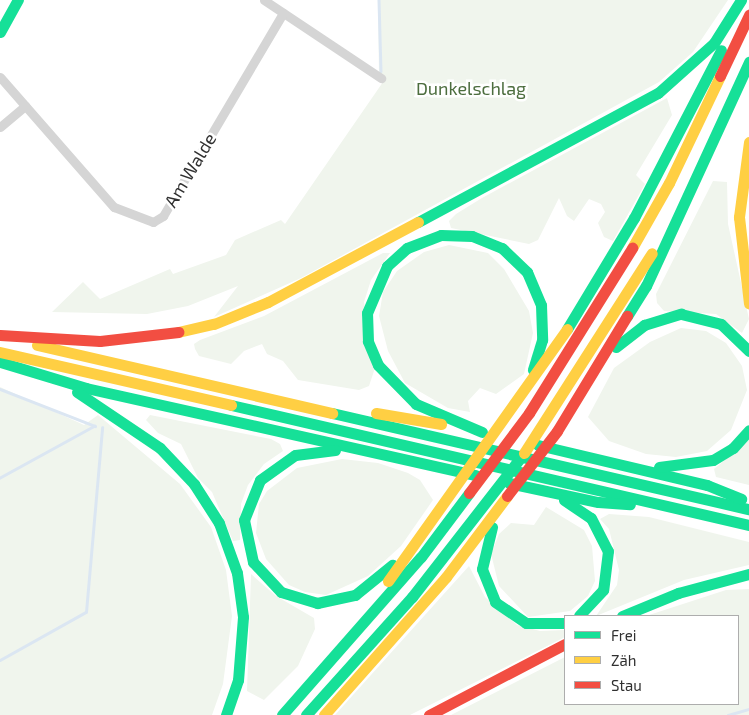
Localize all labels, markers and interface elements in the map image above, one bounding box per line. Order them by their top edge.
park label: Dunkelschlag [416,77,526,99]
street label: Am Walde [159,129,221,211]
legend [564,615,739,705]
text: Frei [611,626,636,644]
text: Zäh [611,651,636,669]
text: Stau [611,676,642,694]

